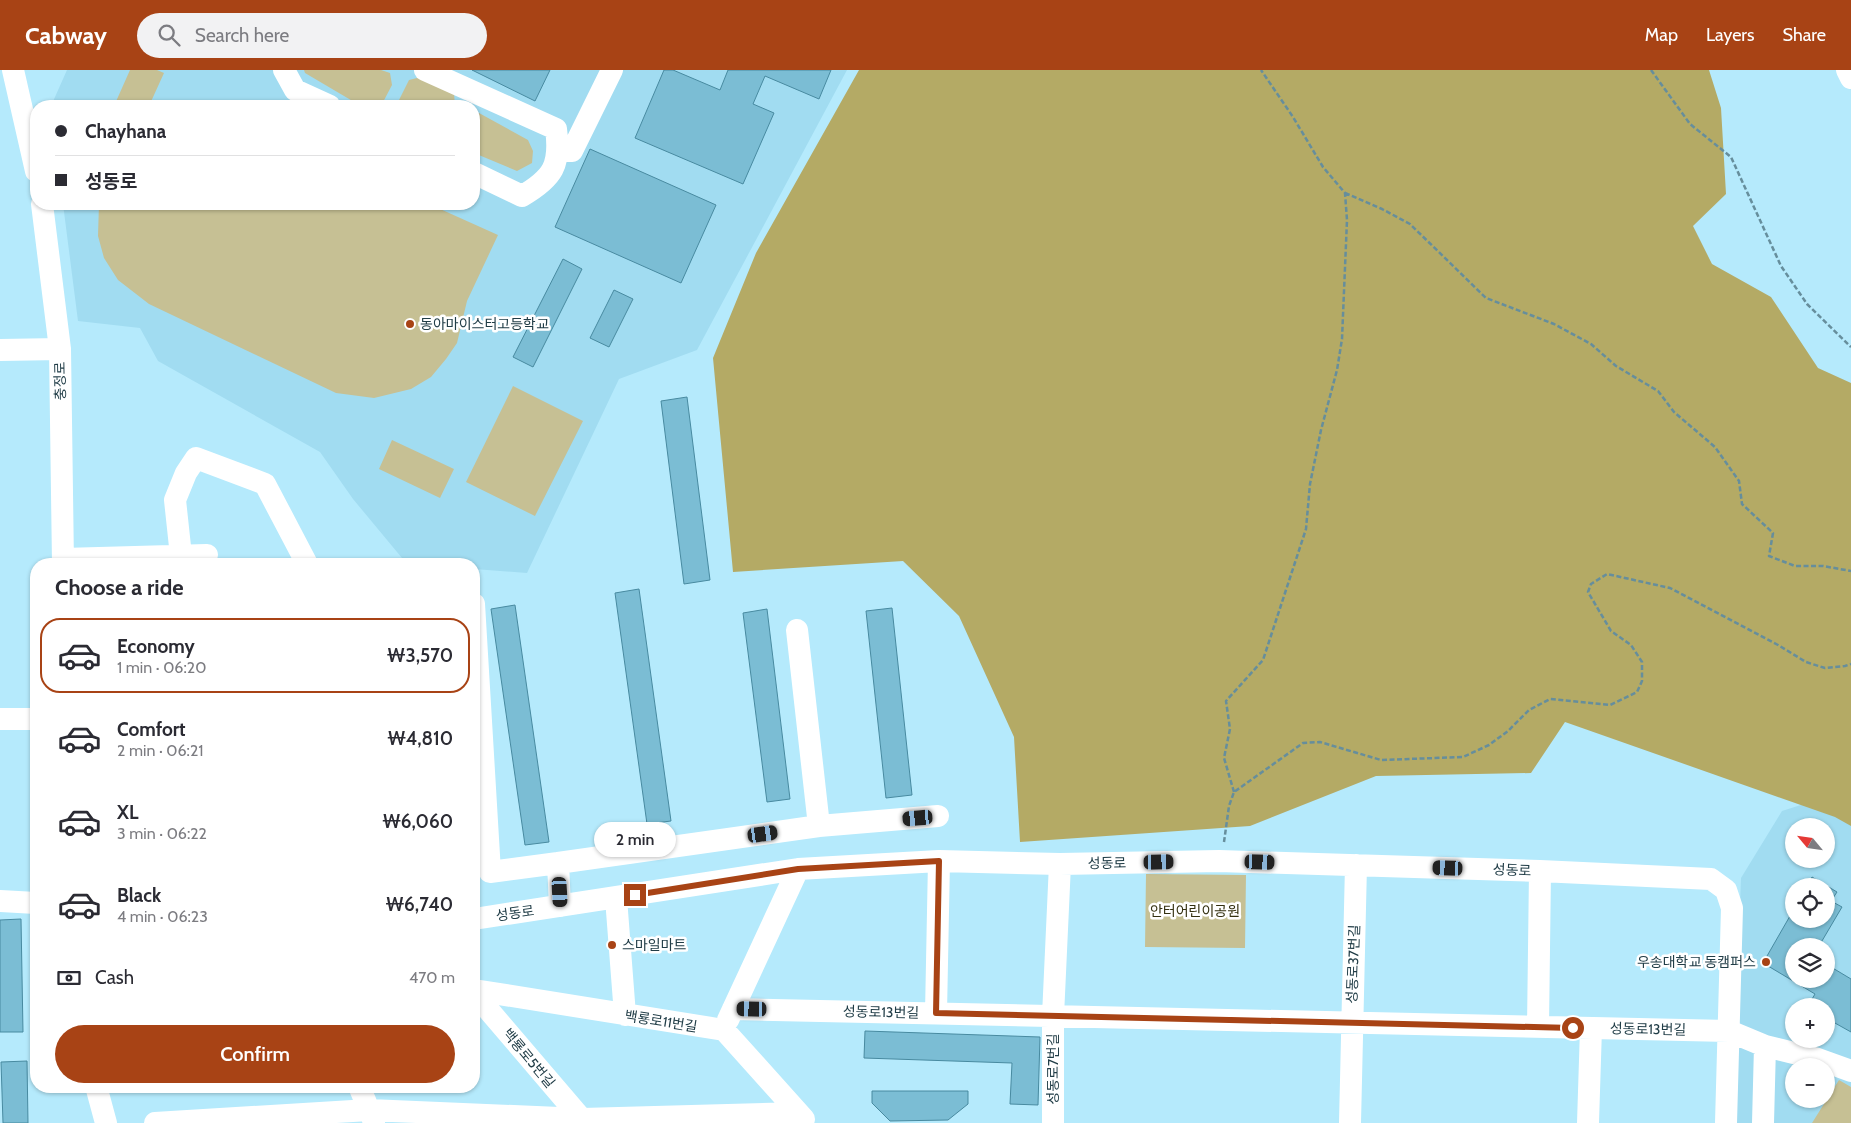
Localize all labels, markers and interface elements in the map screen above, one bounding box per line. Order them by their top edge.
search box [137,13,487,58]
text: Cabway [25,21,107,50]
icon: search [155,21,183,49]
text: Search here [195,24,289,47]
text: Map [1645,24,1678,46]
text: Layers [1706,24,1755,46]
text: Share [1783,24,1826,46]
text: Chayhana [85,120,166,143]
text: 성동로 [85,170,137,193]
place label: 동아마이스터고등학교 [420,315,549,333]
marker: 동아마이스터고등학교 [404,318,416,330]
street label: 충정로 [51,361,69,400]
text: Choose a ride [55,574,184,601]
icon: car [57,633,102,678]
text: Economy [117,635,195,658]
text: ₩3,570 [387,644,453,667]
text: 1 min · 06:20 [117,658,206,677]
icon: car [57,716,102,761]
text: Comfort [117,718,186,741]
text: ₩4,810 [387,727,453,750]
text: 2 min · 06:21 [117,741,204,760]
icon: car [57,799,102,844]
text: XL [117,801,138,824]
car [902,809,933,827]
text: ₩6,060 [382,810,453,833]
north arrow [1785,818,1835,868]
map controls [1785,818,1835,1108]
callout: 2 min [594,822,676,858]
text: 3 min · 06:22 [117,824,207,843]
car [747,824,778,844]
text: 2 min [616,830,654,849]
street label: 성동로 [1088,854,1127,872]
car [1143,854,1174,870]
car [1244,854,1275,870]
car [1432,860,1463,876]
street label: 성동로 [1492,860,1532,880]
car [551,877,568,907]
button: locate [1785,878,1835,928]
icon: car [57,882,102,927]
text: Black [117,884,161,907]
route end [624,884,646,906]
text: ₩6,740 [386,893,453,916]
street label: 성동로 [495,901,536,925]
park label: 안터어린이공원 [1150,902,1240,920]
text: 4 min · 06:23 [117,907,208,926]
street label: 성동로37번길 [1343,924,1363,1004]
place label: 스마일마트 [622,936,687,954]
button: layers [1785,938,1835,988]
marker: 스마일마트 [606,939,618,951]
place label: 우송대학교 동캠퍼스 [1637,953,1756,971]
marker: 우송대학교 동캠퍼스 [1760,956,1772,968]
icon: cash [55,964,83,992]
text: Cash [95,966,134,989]
text: 470 m [409,968,455,987]
button: + [1785,998,1835,1048]
car [736,1001,767,1017]
street label: 성동로13번길 [843,1002,919,1022]
street label: 백룡로11번길 [623,1006,699,1036]
route start [1562,1017,1584,1039]
street label: 성동로13번길 [1610,1019,1686,1039]
button: Confirm [55,1025,455,1083]
street label: 백룡로5번길 [499,1025,559,1091]
street label: 성동로7번길 [1044,1033,1062,1105]
button: − [1785,1058,1835,1108]

